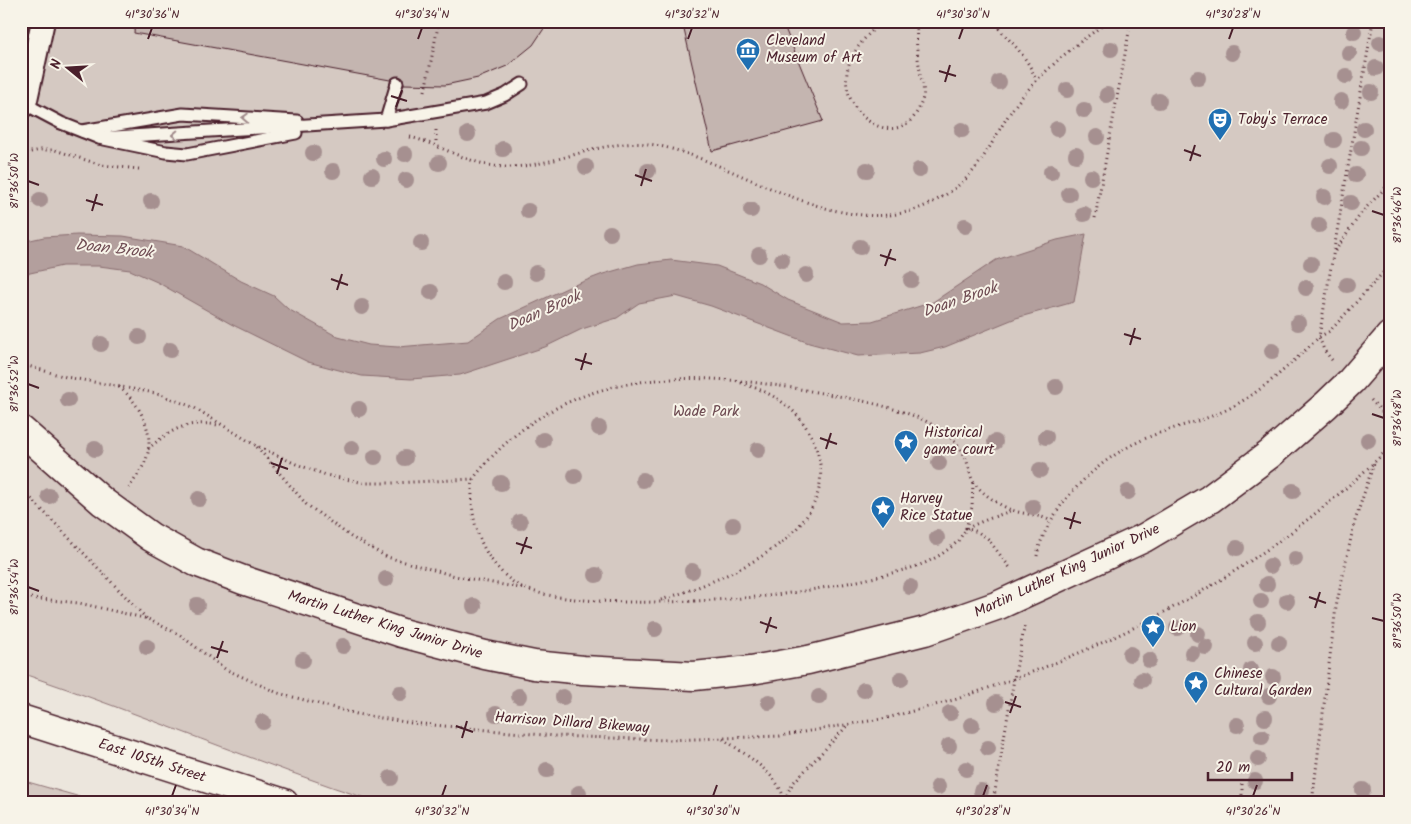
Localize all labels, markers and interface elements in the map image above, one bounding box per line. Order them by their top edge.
text: 41°30'36"N [125,5,179,24]
text: 41°30'34"N [395,5,449,24]
text: 41°30'32"N [665,5,719,24]
text: 41°30'30"N [936,5,990,24]
text: 41°30'28"N [1205,5,1261,24]
place label: Cleveland Museum of Art [766,29,862,70]
museum icon: Cleveland Museum of Art [735,37,761,71]
north arrow [42,42,92,92]
text: N [45,57,68,72]
theatre icon: Toby's Terrace [1207,107,1233,141]
place label: Toby's Terrace [1238,108,1328,132]
one-way arrow [241,112,249,123]
one-way arrow [171,129,179,140]
text: 81°36'50"W [5,153,24,209]
text: 81°36'46"W [1388,187,1407,243]
water label: Doan Brook [74,233,156,266]
water label: Doan Brook [919,275,1003,324]
water label: Doan Brook [504,283,587,338]
text: 81°36'52"W [5,355,24,413]
text: 81°36'48"W [1388,389,1407,447]
park label: Wade Park [673,400,740,424]
place label: Historical game court [923,421,995,462]
place icon: Historical game court [893,429,919,463]
place label: Harvey Rice Statue [900,487,973,528]
place icon: Harvey Rice Statue [870,495,896,529]
street label: Martin Luther King Junior Drive [970,517,1164,625]
text: 81°36'54"W [5,559,24,615]
street label: Martin Luther King Junior Drive [285,584,486,666]
text: 81°36'50"W [1388,593,1407,649]
place icon: Lion [1140,614,1166,648]
place label: Lion [1170,615,1197,639]
place label: Chinese Cultural Garden [1214,662,1312,703]
place icon: Chinese Cultural Garden [1183,670,1209,704]
street label: Harrison Dillard Bikeway [494,706,651,740]
street label: East 105th Street [95,732,209,790]
scale bar [1208,749,1292,781]
text: 20 m [1216,756,1250,780]
text: 41°30'34"N [145,802,199,821]
text: 41°30'32"N [415,802,469,821]
text: 41°30'30"N [686,802,740,821]
text: 41°30'28"N [955,802,1011,821]
text: 41°30'26"N [1226,802,1280,821]

